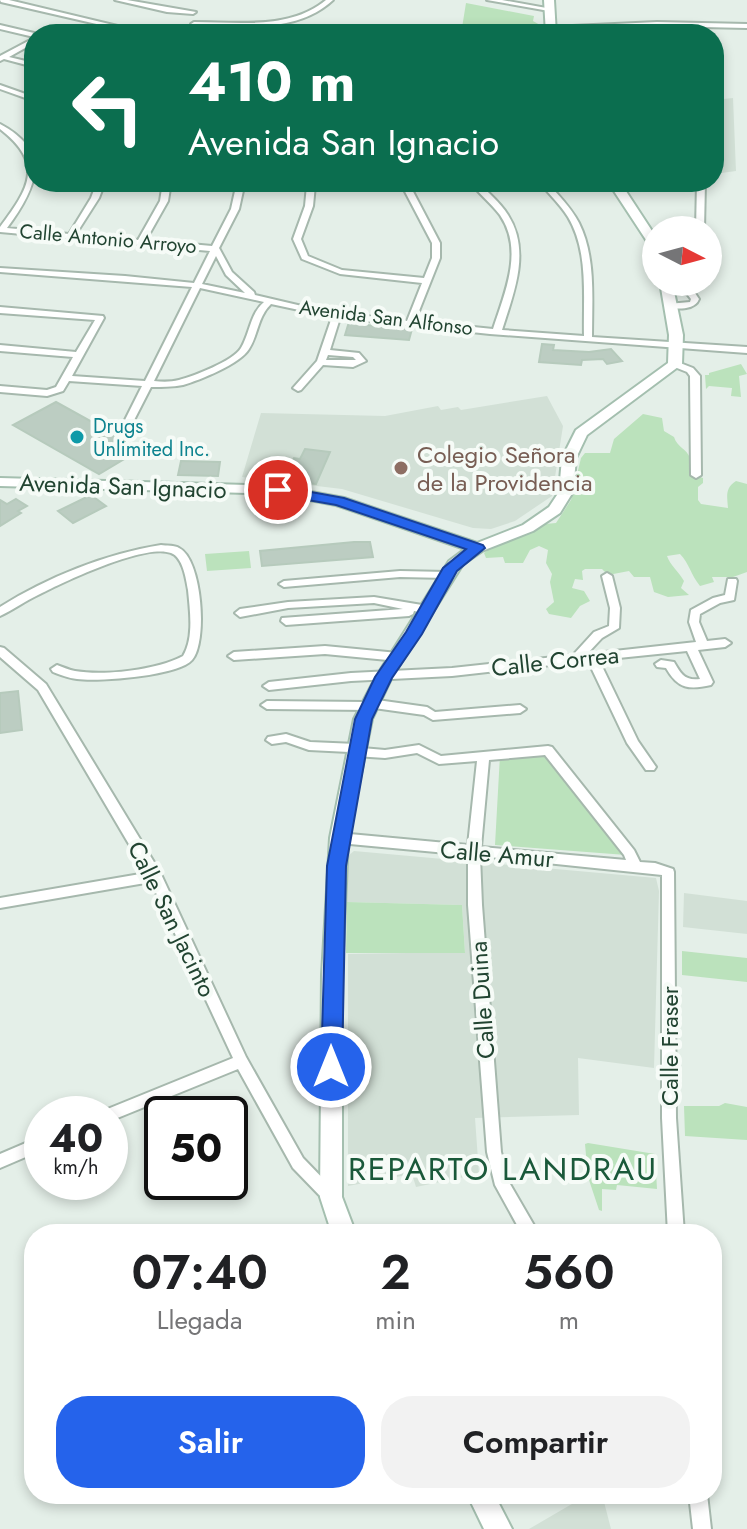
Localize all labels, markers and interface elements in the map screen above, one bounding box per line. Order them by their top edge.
text: 410 m [188,41,355,122]
icon: left [56,56,160,160]
text: Avenida San Ignacio [188,116,499,168]
north arrow [642,216,722,296]
map controls [642,216,722,296]
street label: Calle Antonio Arroyo [18,217,198,261]
street label: Avenida San Alfonso [298,293,475,343]
place label: Drugs Unlimited Inc. [93,412,210,464]
marker: Drugs Unlimited Inc. [68,428,86,446]
place label: Colegio Señora de la Providencia [417,437,593,500]
pin [244,456,312,524]
marker: Colegio Señora de la Providencia [392,459,410,477]
street label: Avenida San Ignacio [19,465,227,507]
icon: arrive [256,468,300,512]
street label: Calle Correa [489,637,621,685]
street label: Calle Amur [439,832,556,876]
street label: Calle San Jacinto [119,835,225,1003]
street label: Calle Duina [460,940,504,1060]
street label: Calle Fraser [652,985,687,1106]
position arrow [289,1025,373,1109]
speed limit sign: 50 [144,1096,248,1200]
text: 40 [49,1109,103,1167]
district label: REPARTO LANDRAU [348,1146,658,1192]
text: km/h [53,1153,99,1182]
text: 07:40 [131,1238,268,1307]
text: 2 [380,1238,411,1307]
text: 560 [523,1238,615,1307]
text: Llegada [157,1301,242,1339]
text: min [375,1301,416,1339]
text: m [559,1301,579,1339]
button: Salir [56,1396,365,1488]
button: Compartir [381,1396,690,1488]

